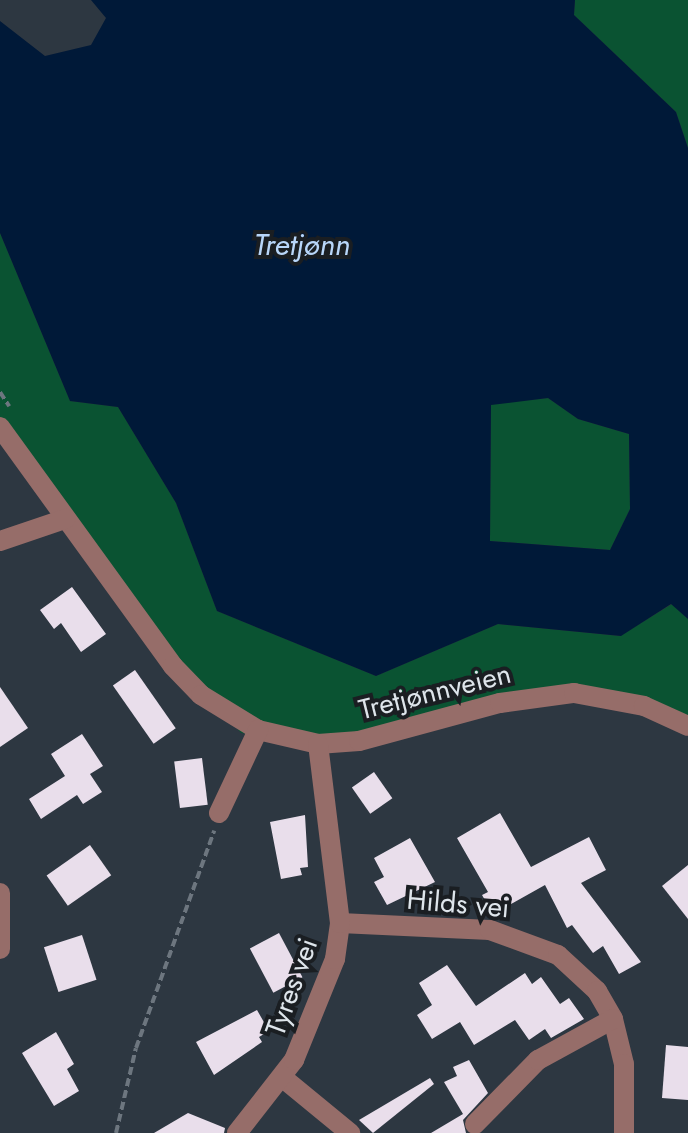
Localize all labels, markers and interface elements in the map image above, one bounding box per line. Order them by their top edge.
water label: Tretjønn [254,227,350,263]
street label: Tretjønnveien [356,657,514,727]
street label: Hilds vei [405,883,511,925]
street label: Tyres vei [259,934,325,1040]

